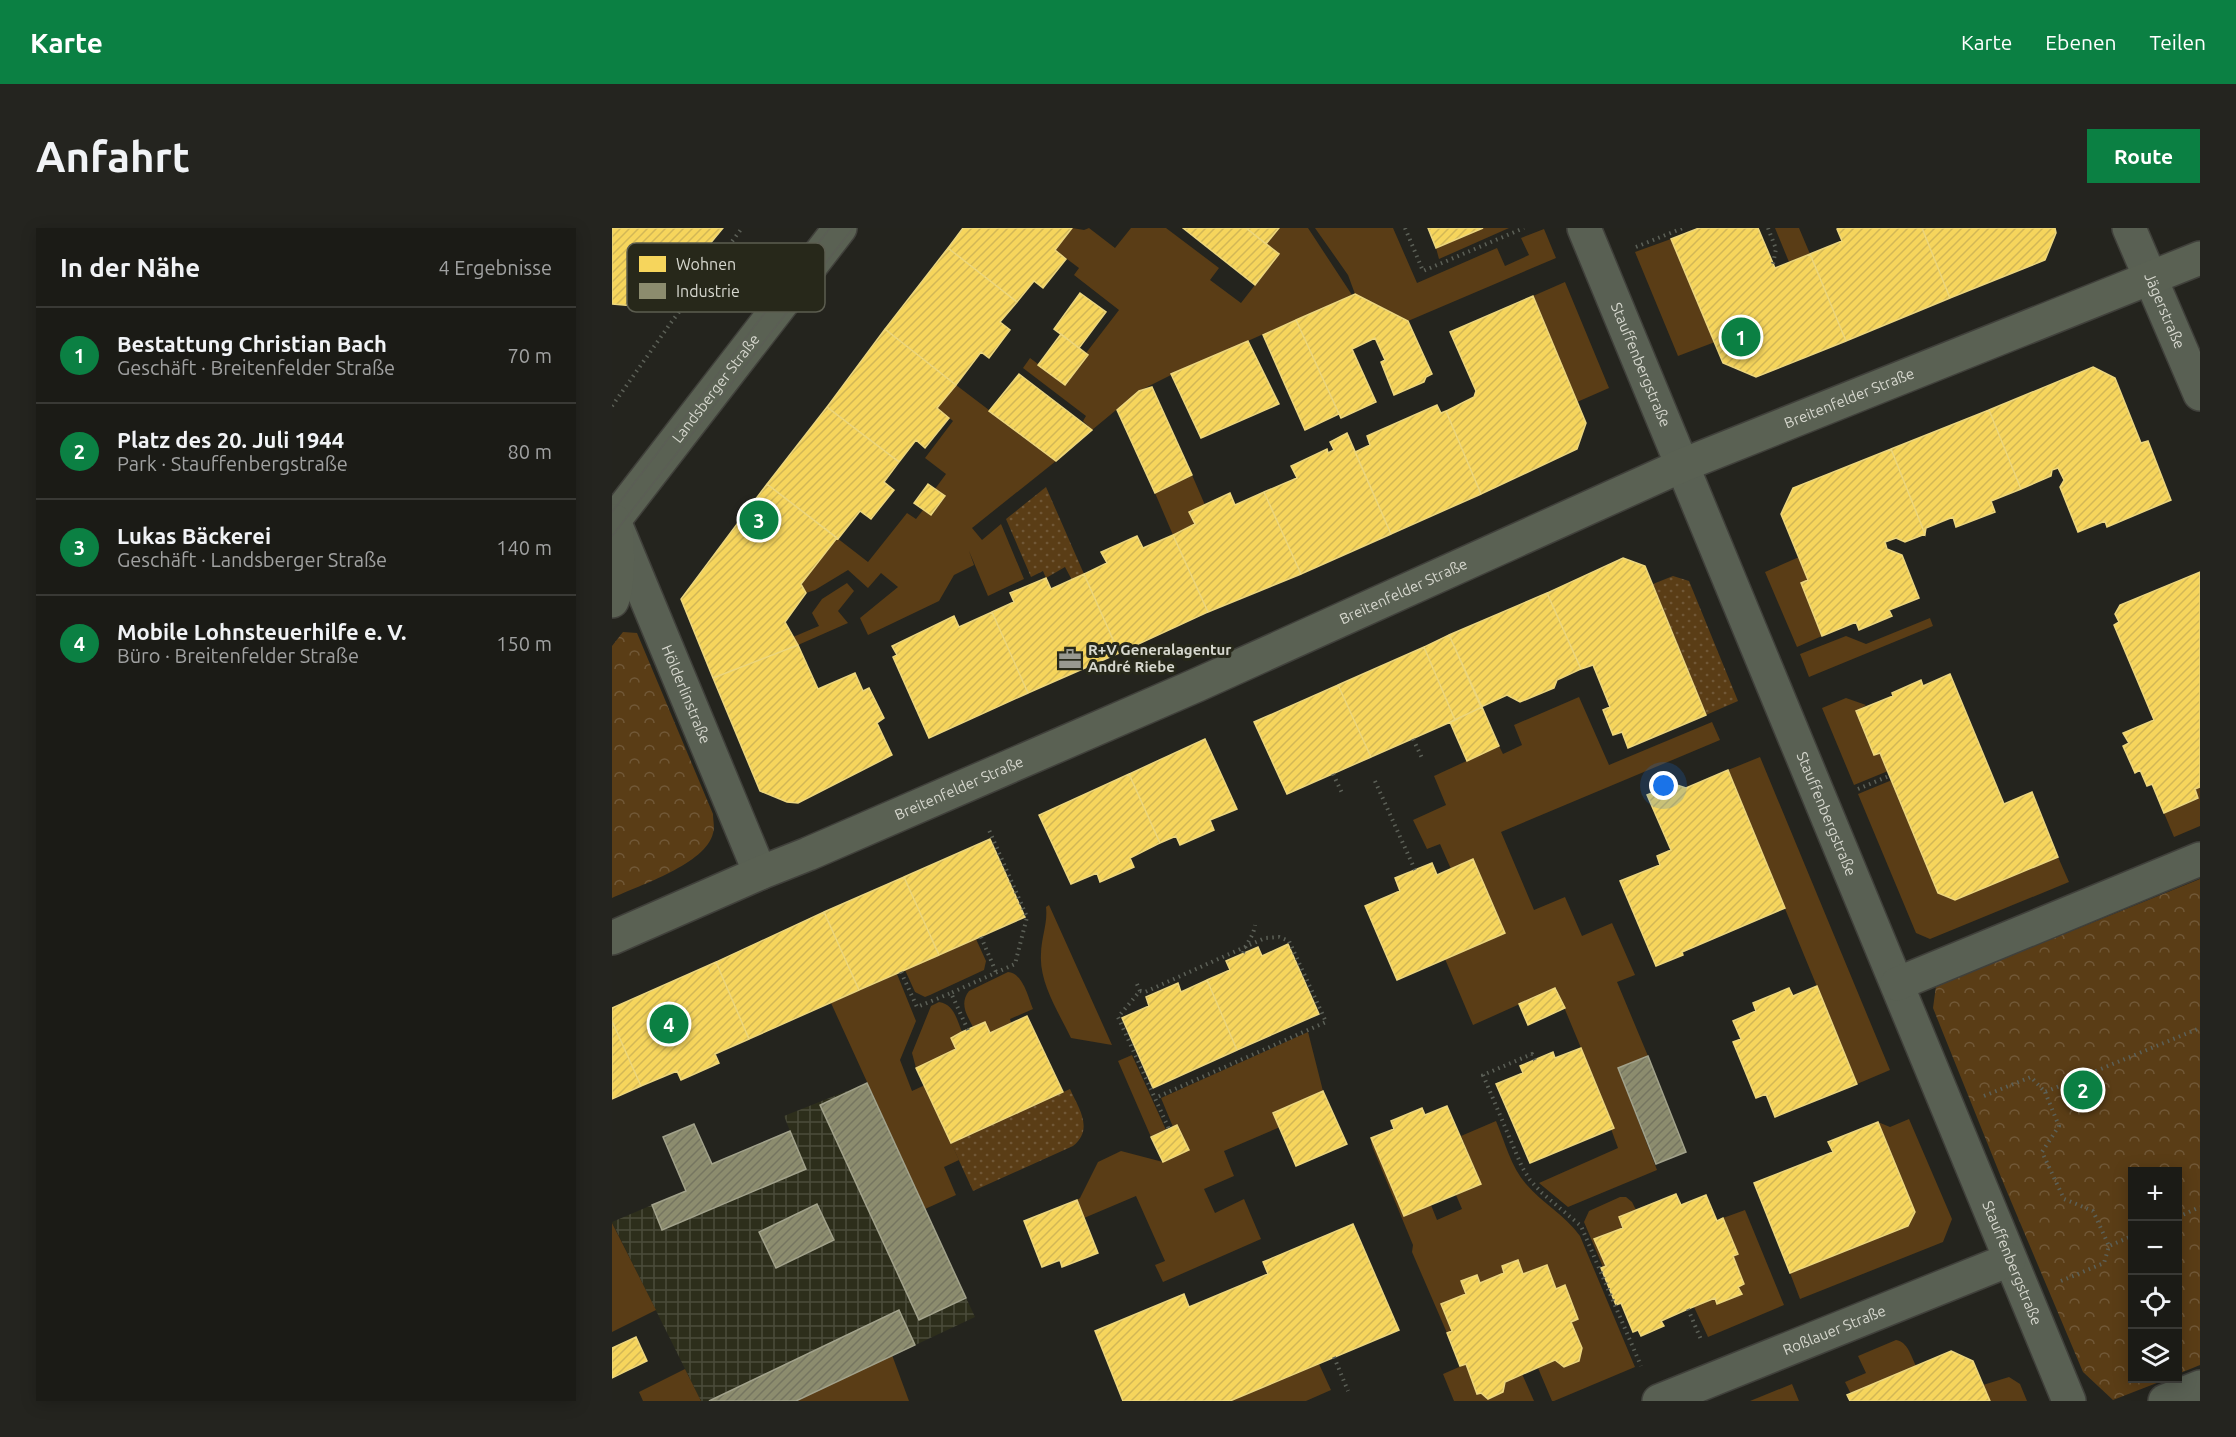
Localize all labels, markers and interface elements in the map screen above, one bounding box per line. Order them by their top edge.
text: Karte [30,27,103,58]
text: Karte [1961,30,2012,54]
text: Ebenen [2045,30,2117,54]
text: Teilen [2150,30,2206,54]
button: Route [2087,129,2200,183]
text: Anfahrt [36,133,190,180]
legend [627,243,825,312]
text: In der Nähe [60,253,200,282]
text: Wohnen [676,255,736,273]
text: 4 Ergebnisse [438,256,552,279]
street label: Jägerstraße [2141,270,2189,351]
text: Industrie [676,282,740,300]
street label: Stauffenbergstraße [1608,300,1674,429]
pin: 1 [1722,314,1760,360]
text: Bestattung Christian Bach [117,331,387,356]
street label: Landsberger Straße [668,331,763,446]
text: 1 [74,344,85,367]
text: 70 m [508,344,552,367]
text: Geschäft · Breitenfelder Straße [117,356,395,379]
street label: Breitenfelder Straße [1782,364,1917,432]
text: Platz des 20. Juli 1944 [117,427,344,452]
text: 2 [74,440,85,463]
text: 80 m [508,440,552,463]
text: Park · Stauffenbergstraße [117,452,348,475]
pin: 3 [740,498,778,542]
text: Lukas Bäckerei [117,523,271,548]
text: 3 [74,536,85,559]
text: 140 m [496,536,552,559]
text: Geschäft · Landsberger Straße [117,548,387,571]
street label: Breitenfelder Straße [1337,555,1470,627]
text: Mobile Lohnsteuerhilfe e. V. [117,619,406,644]
text: 4 [74,632,85,655]
text: 150 m [496,632,552,655]
place label: R+V Generalagentur André Riebe [1088,641,1232,675]
street label: Hölderlinstraße [658,642,714,746]
text: Büro · Breitenfelder Straße [117,644,359,667]
office icon: R+V Generalagentur André Riebe [1057,646,1083,672]
street label: Stauffenbergstraße [1793,749,1860,878]
street label: Breitenfelder Straße [892,753,1026,823]
your location [1649,771,1678,800]
pin: 4 [650,1002,688,1046]
pin: 2 [2064,1068,2102,1112]
map controls [2128,1167,2182,1383]
button: + [2128,1167,2182,1221]
street label: Stauffenbergstraße [1979,1198,2046,1327]
button: − [2128,1221,2182,1275]
button: locate [2128,1275,2182,1329]
street label: Roßlauer Straße [1780,1302,1888,1358]
button: layers [2128,1329,2182,1383]

